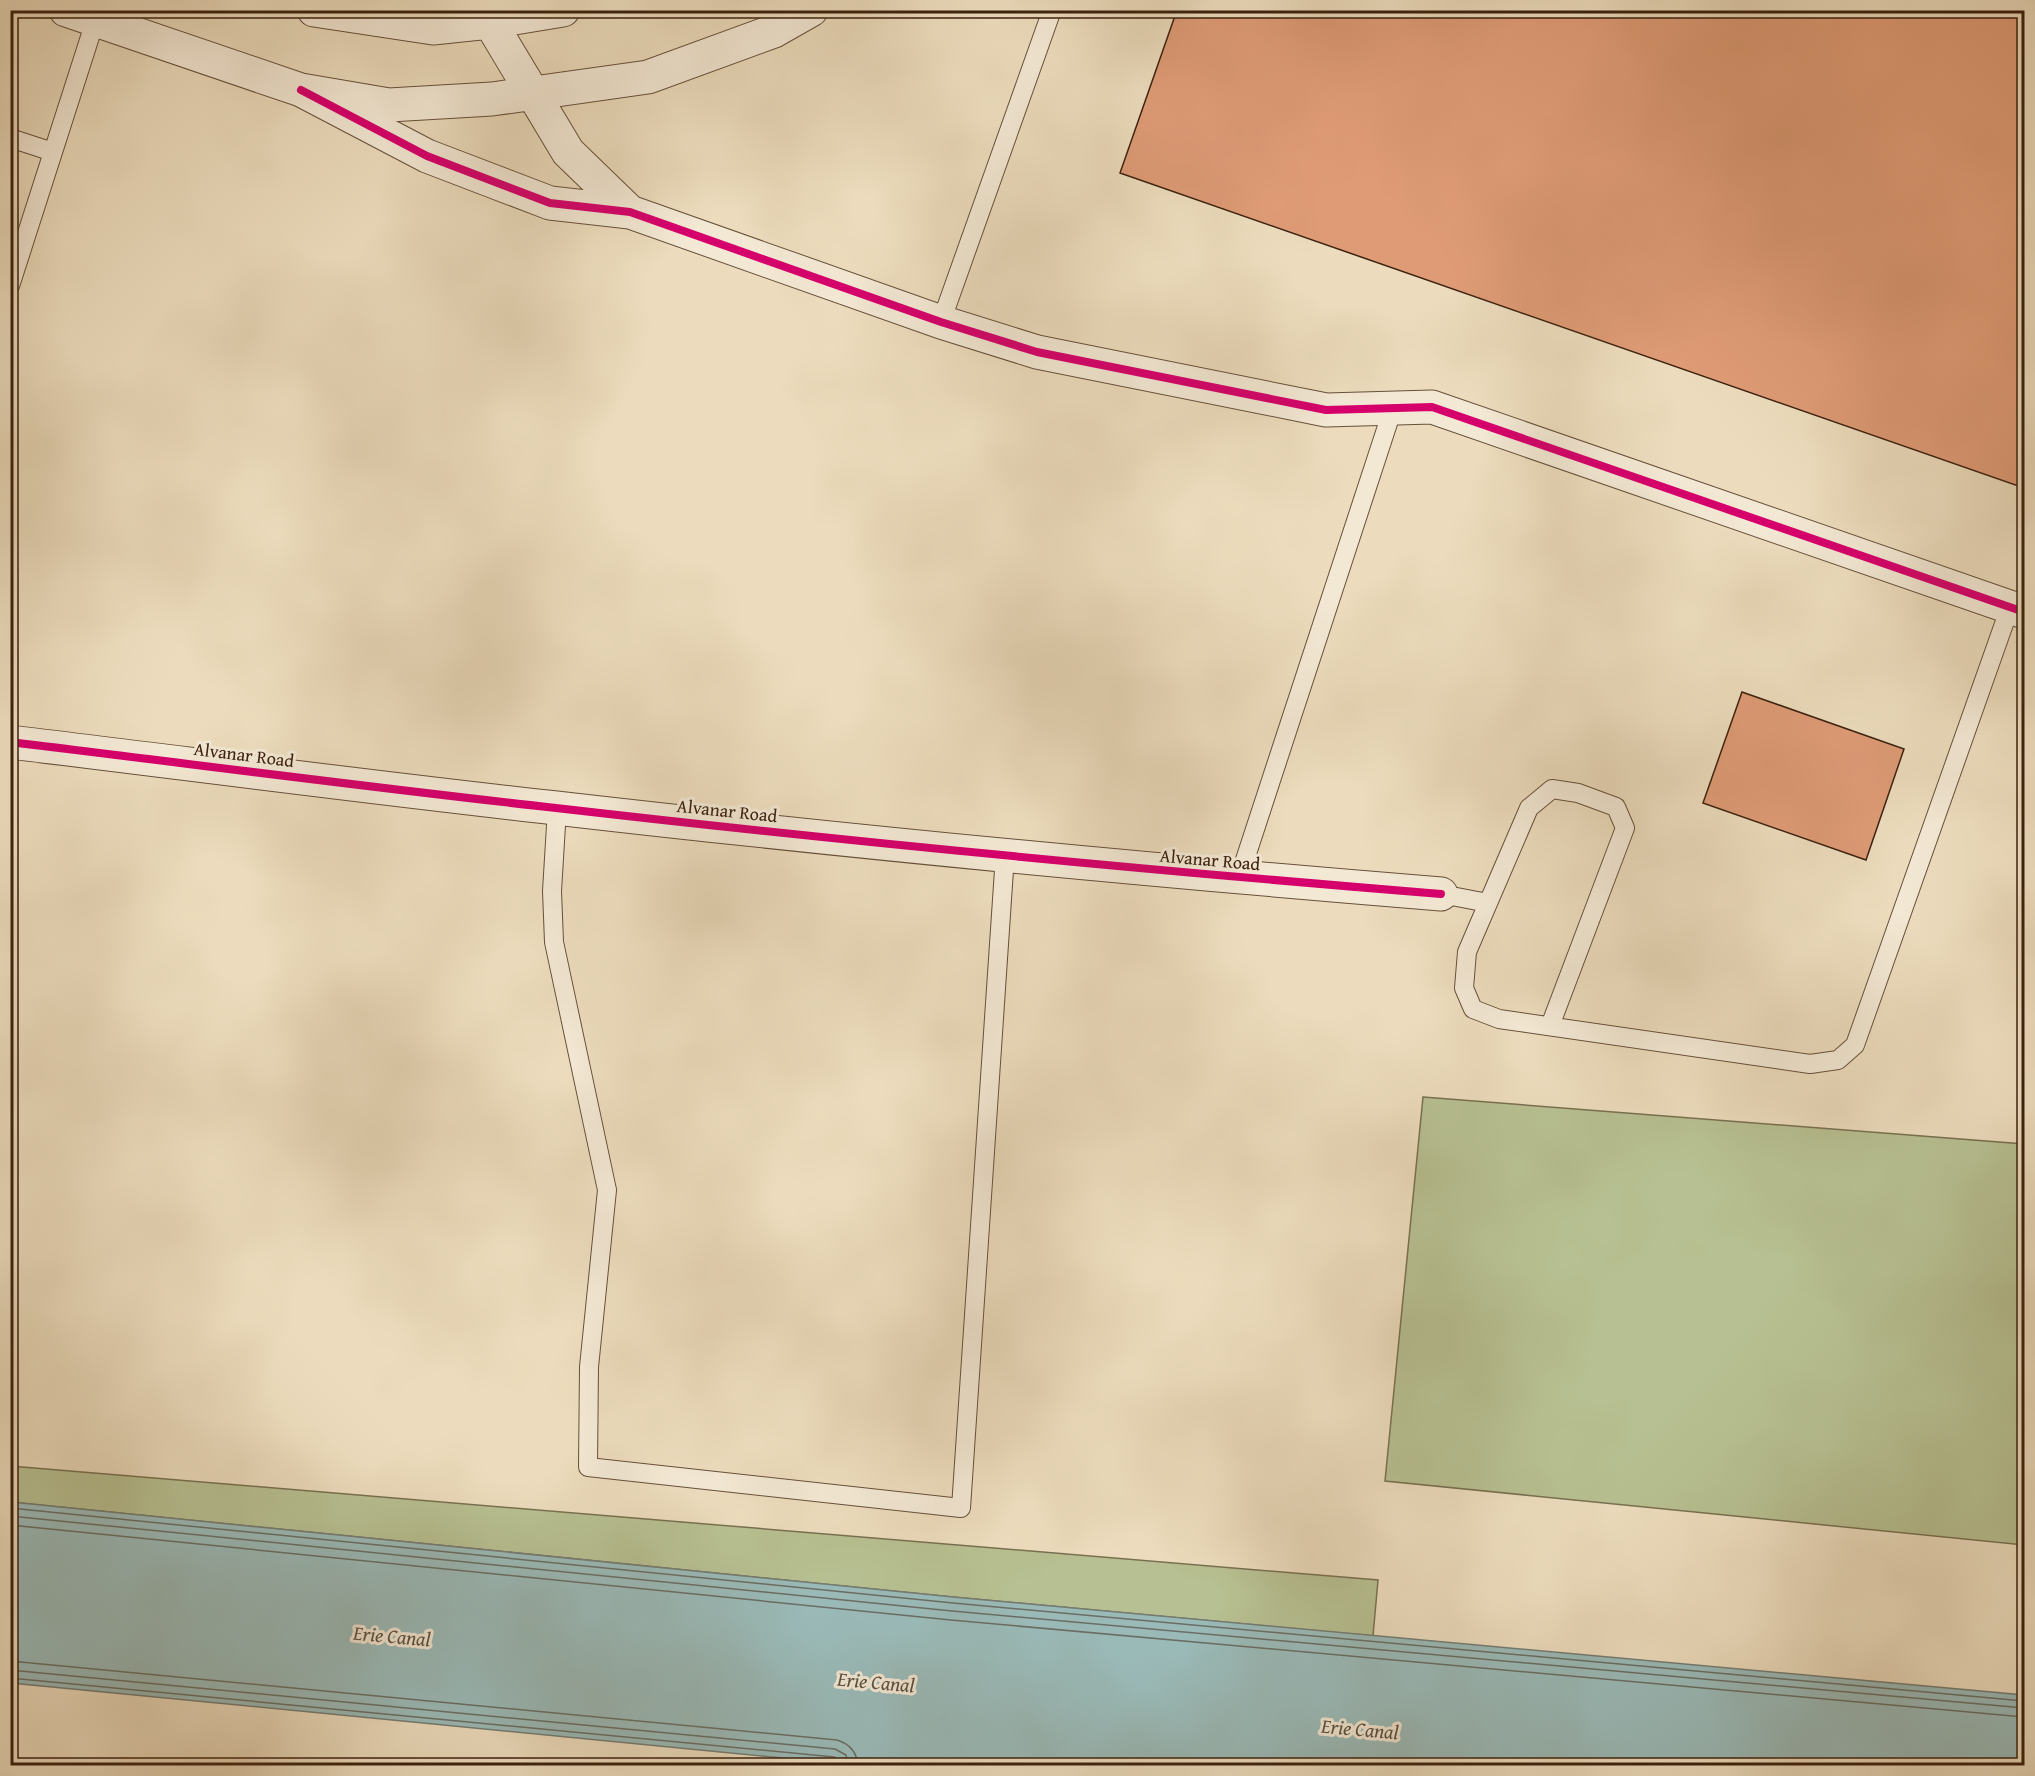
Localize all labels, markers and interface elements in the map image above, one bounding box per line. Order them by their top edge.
street label: Alvanar Road [192,735,296,774]
street label: Alvanar Road [676,792,779,829]
street label: Alvanar Road [1159,842,1262,877]
water label: Erie Canal [351,1618,432,1653]
water label: Erie Canal [835,1664,916,1699]
water label: Erie Canal [1319,1711,1400,1746]

